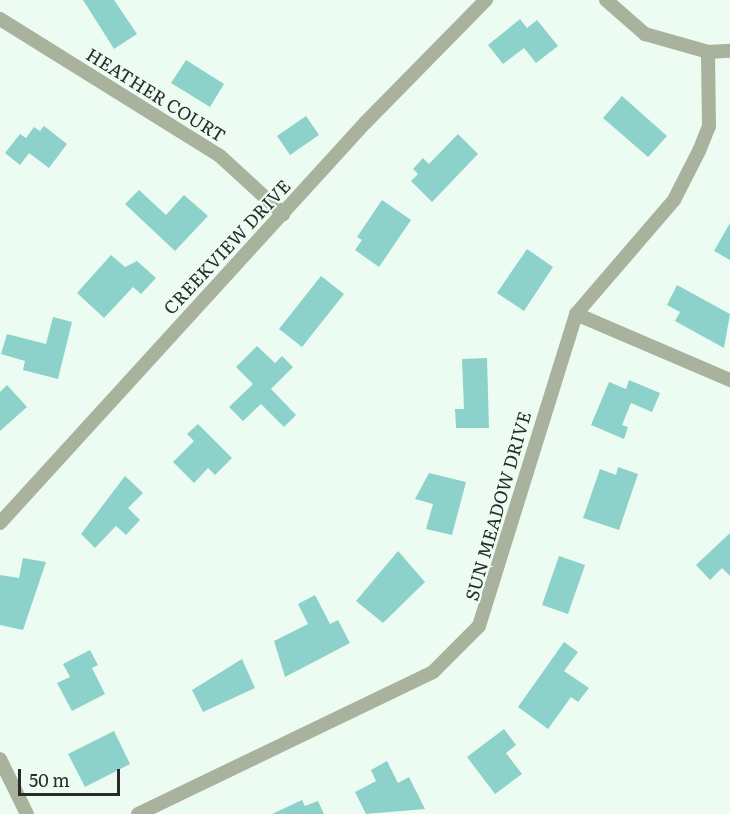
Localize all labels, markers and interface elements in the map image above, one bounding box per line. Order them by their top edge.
street label: HEATHER COURT [82,43,230,147]
street label: CREEKVIEW DRIVE [159,175,295,319]
street label: SUN MEADOW DRIVE [461,409,535,603]
scale bar [21,757,123,795]
text: 50 m [29,766,70,793]

